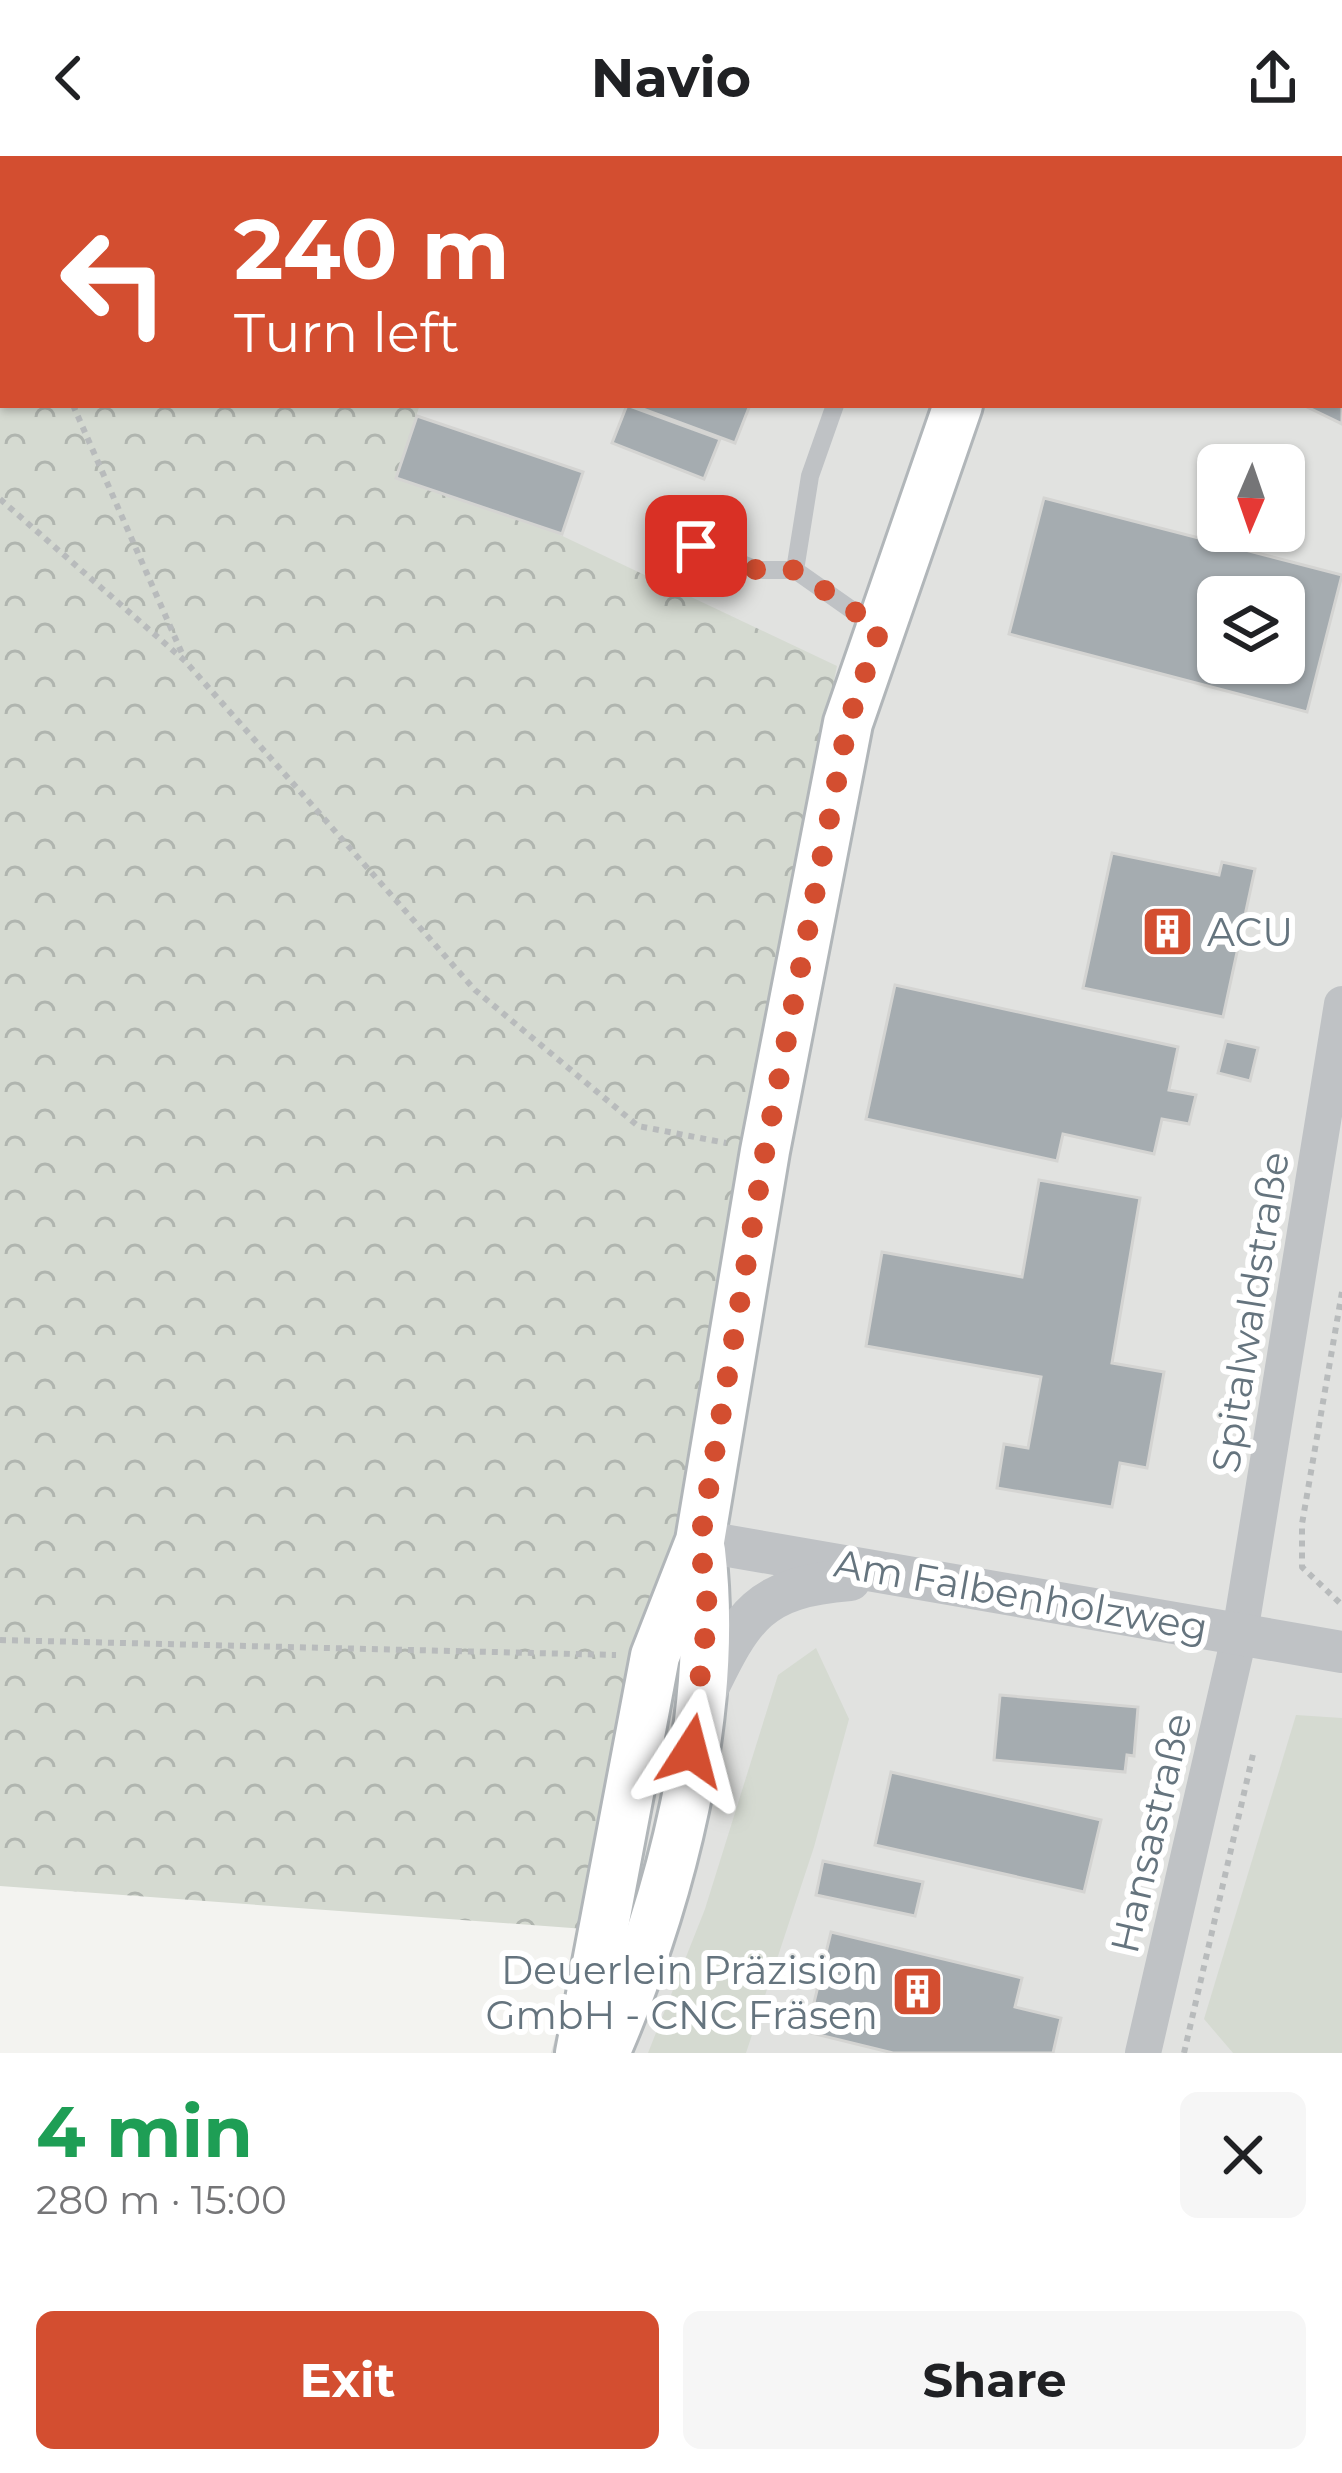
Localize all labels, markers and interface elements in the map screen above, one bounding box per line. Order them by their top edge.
icon: back [36,45,102,111]
text: Navio [591,45,751,111]
icon: share [1240,45,1306,111]
text: 240 m [234,198,510,300]
icon: left [36,204,192,360]
text: Turn left [234,300,460,366]
north arrow [1197,444,1305,552]
map controls [1197,444,1305,684]
pin [645,495,747,597]
icon: arrive [663,513,729,579]
button: layers [1197,576,1305,684]
building icon: ACU [1140,904,1196,960]
place label: ACU [1207,908,1293,956]
street label: Spitalwaldstraße [1201,1148,1299,1476]
street label: Am Falbenholzweg [831,1539,1211,1651]
position arrow [628,1688,754,1814]
street label: Hansastraße [1100,1708,1202,1958]
place label: Deuerlein Präzision GmbH - CNC Fräsen [485,1946,878,2039]
building icon: Deuerlein Präzision GmbH - CNC Fräsen [889,1964,945,2020]
text: 4 min [36,2087,253,2175]
button: close [1180,2092,1306,2218]
text: 280 m · 15:00 [36,2176,287,2224]
button: Exit [36,2311,659,2449]
button: Share [683,2311,1306,2449]

